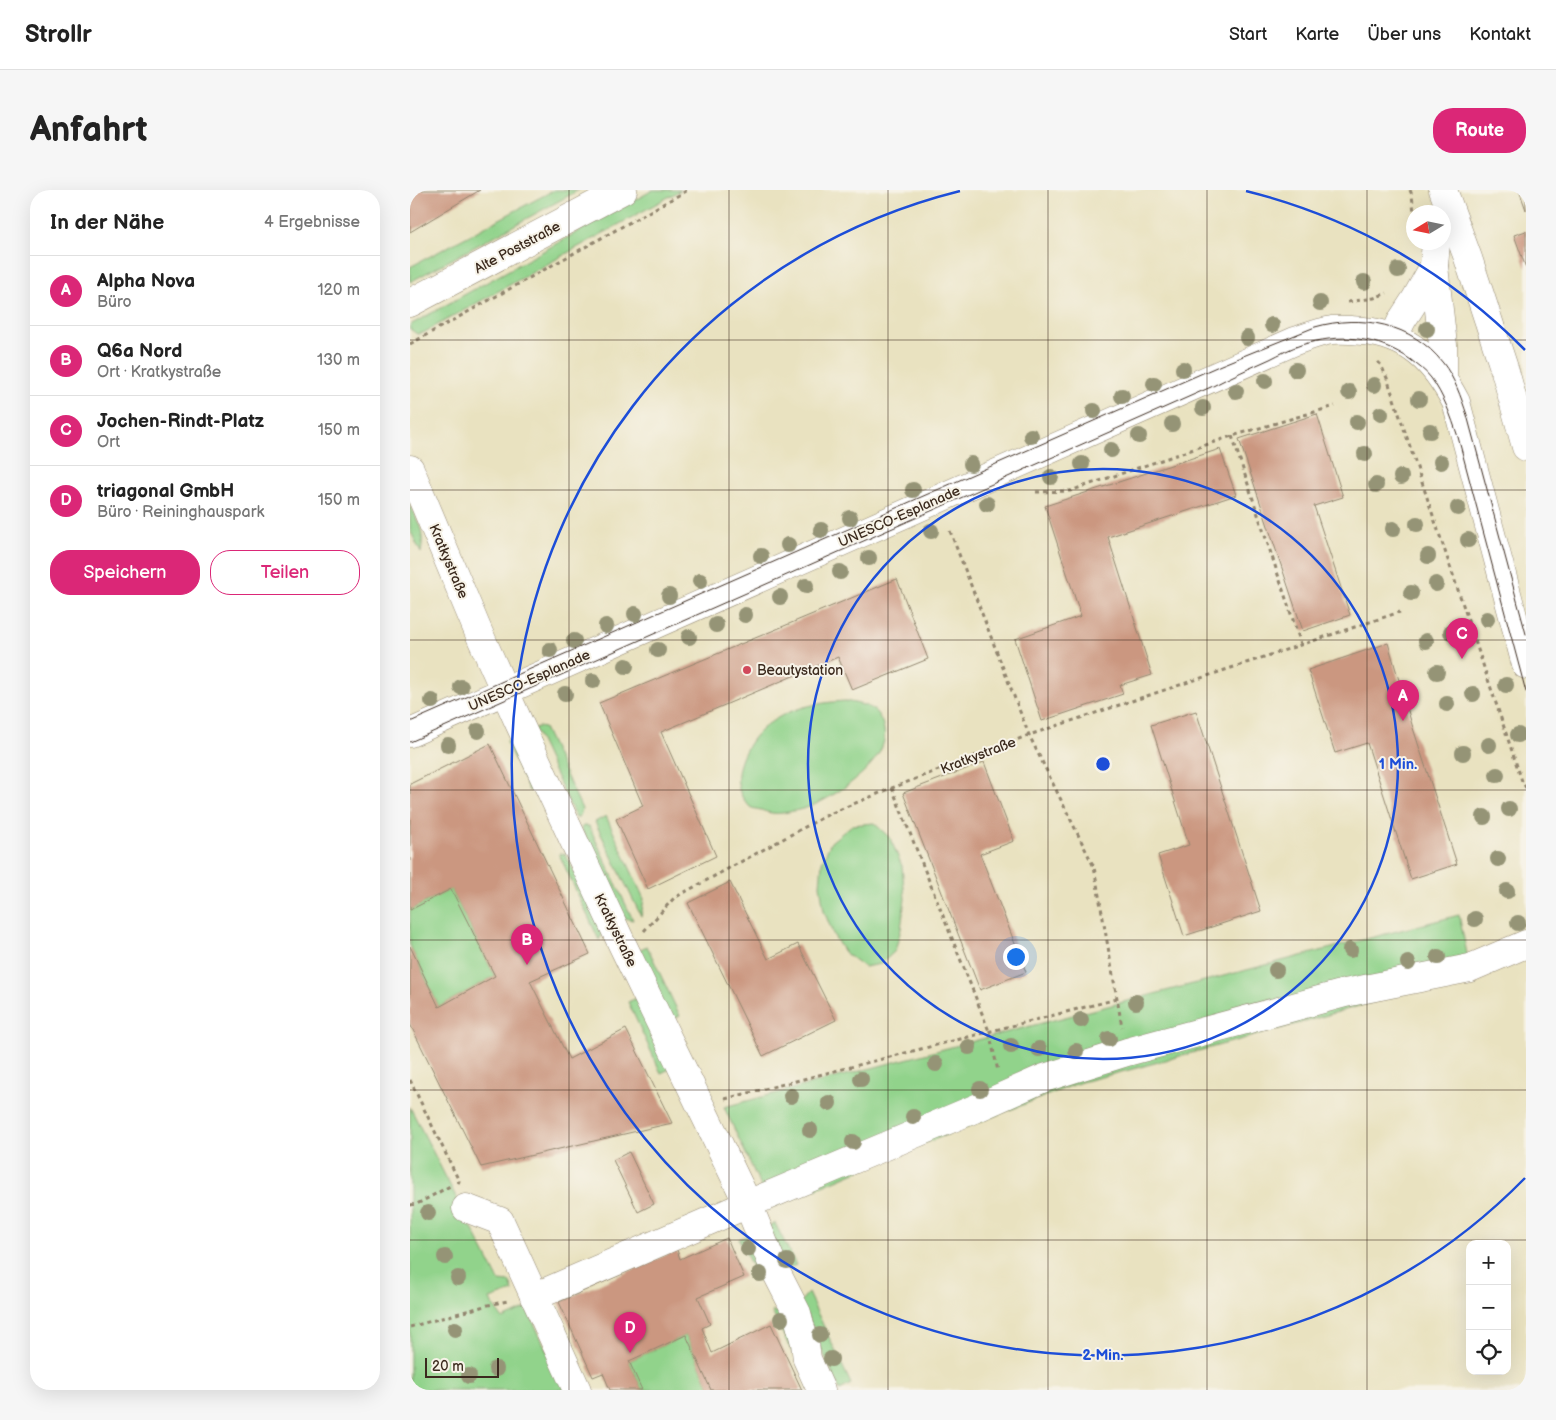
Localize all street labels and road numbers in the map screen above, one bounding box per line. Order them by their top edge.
street label: Alte Poststraße [471,218,563,277]
street label: UNESCO-Esplanade [836,482,963,551]
street label: Kratkystraße [425,521,472,601]
street label: UNESCO-Esplanade [466,646,593,715]
street label: Kratkystraße [938,733,1018,778]
street label: Kratkystraße [591,891,641,970]

